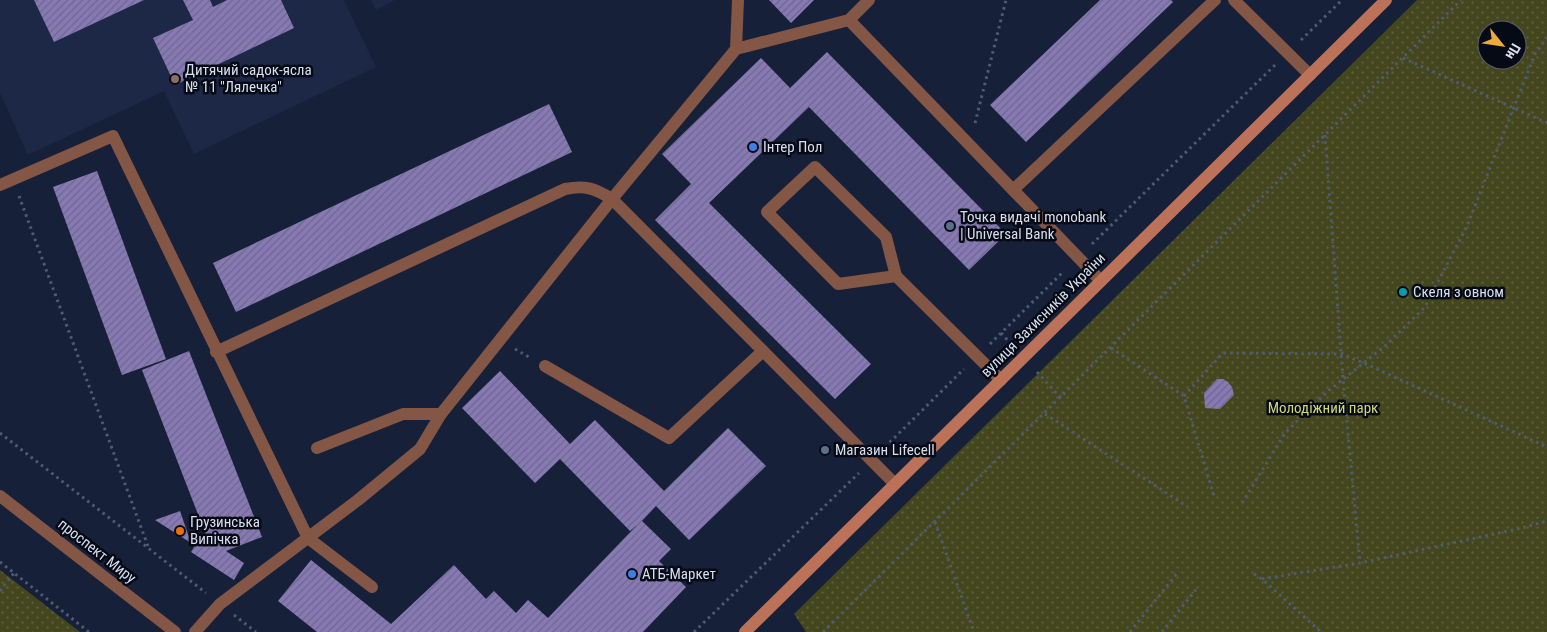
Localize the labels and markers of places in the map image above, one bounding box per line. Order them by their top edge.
place label: Дитячий садок-ясла № 11 "Лялечка" [185,61,312,96]
marker: Дитячий садок-ясла № 11 "Лялечка" [169,73,181,85]
place label: Інтер Пол [763,138,822,156]
marker: Інтер Пол [747,141,759,153]
place label: Точка видачі monobank | Universal Bank [960,208,1107,243]
marker: Точка видачі monobank | Universal Bank [944,220,956,232]
place label: Скеля з овном [1413,283,1504,301]
marker: Скеля з овном [1397,286,1409,298]
place label: Магазин Lifecell [835,441,935,459]
marker: Магазин Lifecell [819,444,831,456]
place label: Грузинська Випічка [190,513,260,548]
marker: Грузинська Випічка [174,525,186,537]
place label: АТБ-Маркет [642,565,716,583]
marker: АТБ-Маркет [626,568,638,580]

